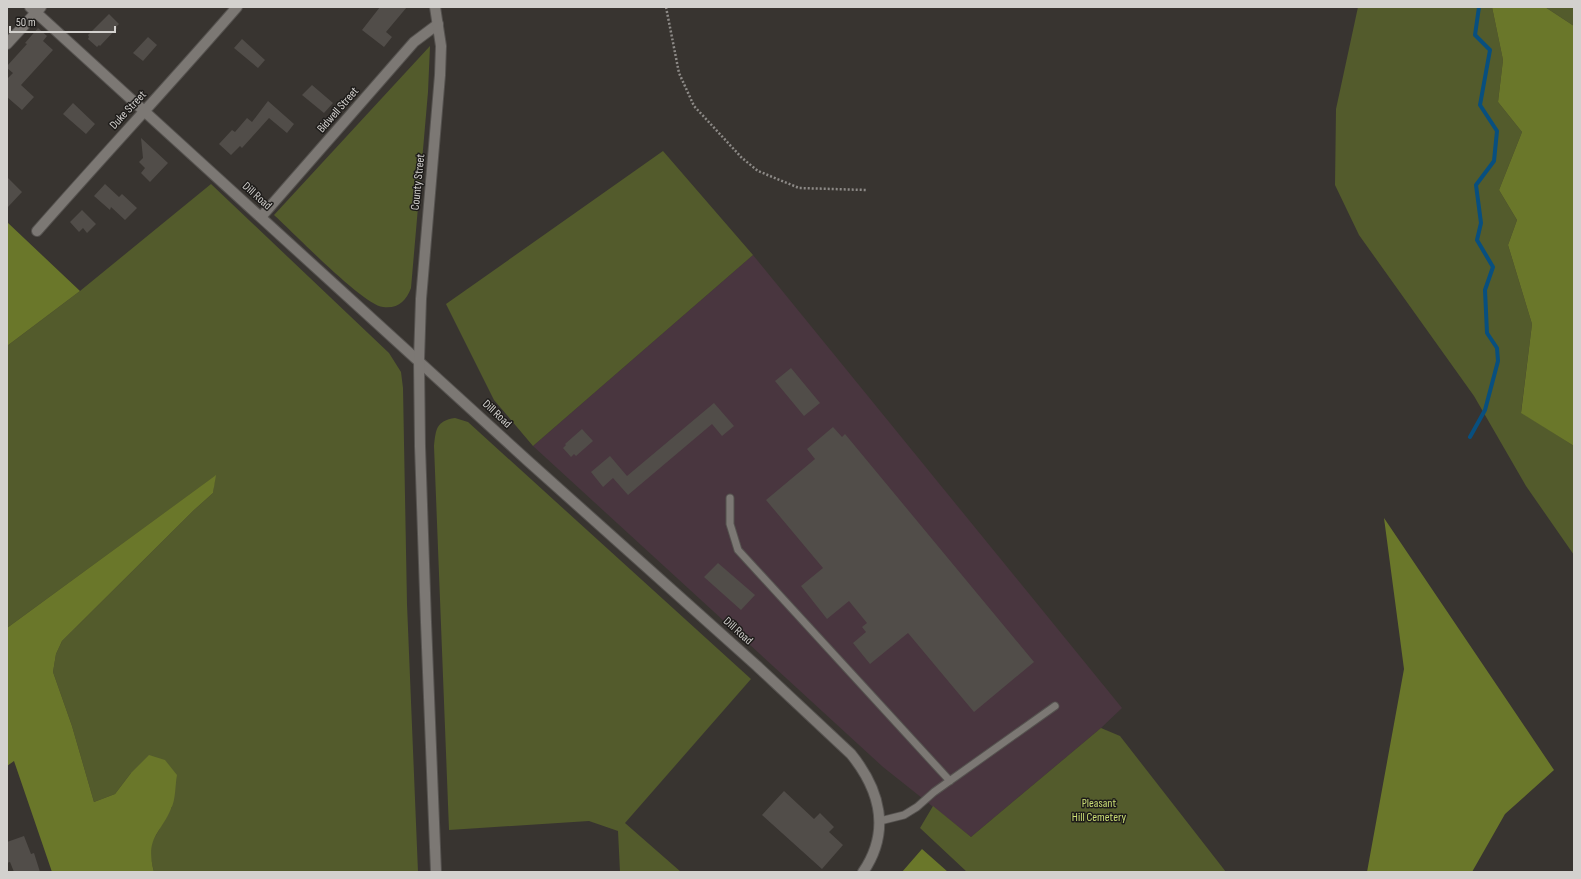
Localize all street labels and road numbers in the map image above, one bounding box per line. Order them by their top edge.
street label: Bidwell Street [314,84,362,136]
street label: Duke Street [106,87,150,132]
street label: County Street [408,153,428,211]
street label: Dill Road [239,179,275,213]
street label: Dill Road [479,397,515,431]
street label: Dill Road [720,614,756,648]

